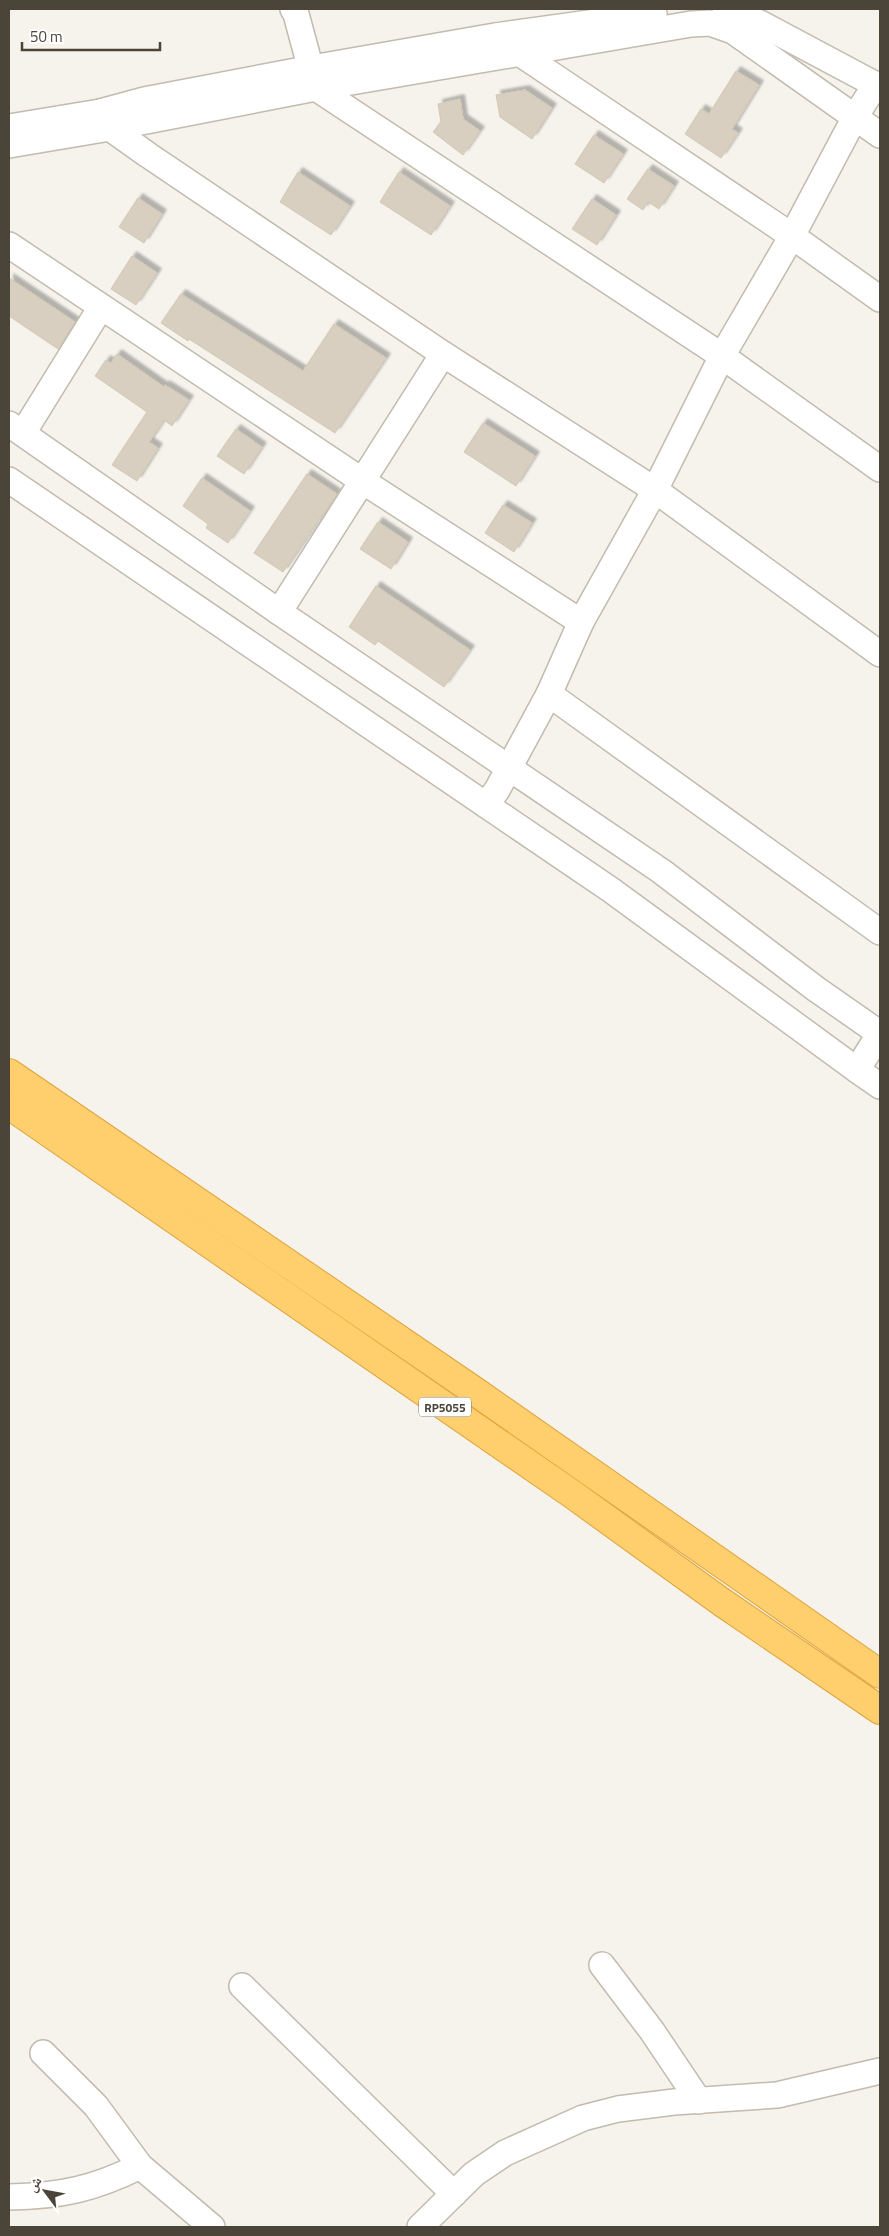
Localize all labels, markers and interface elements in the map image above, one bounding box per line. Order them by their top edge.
scale bar [22,20,160,52]
text: 50 m [30,25,63,48]
road number: RP5055 [419,1398,471,1416]
north arrow [20,2166,70,2216]
text: ش [21,2172,46,2196]

